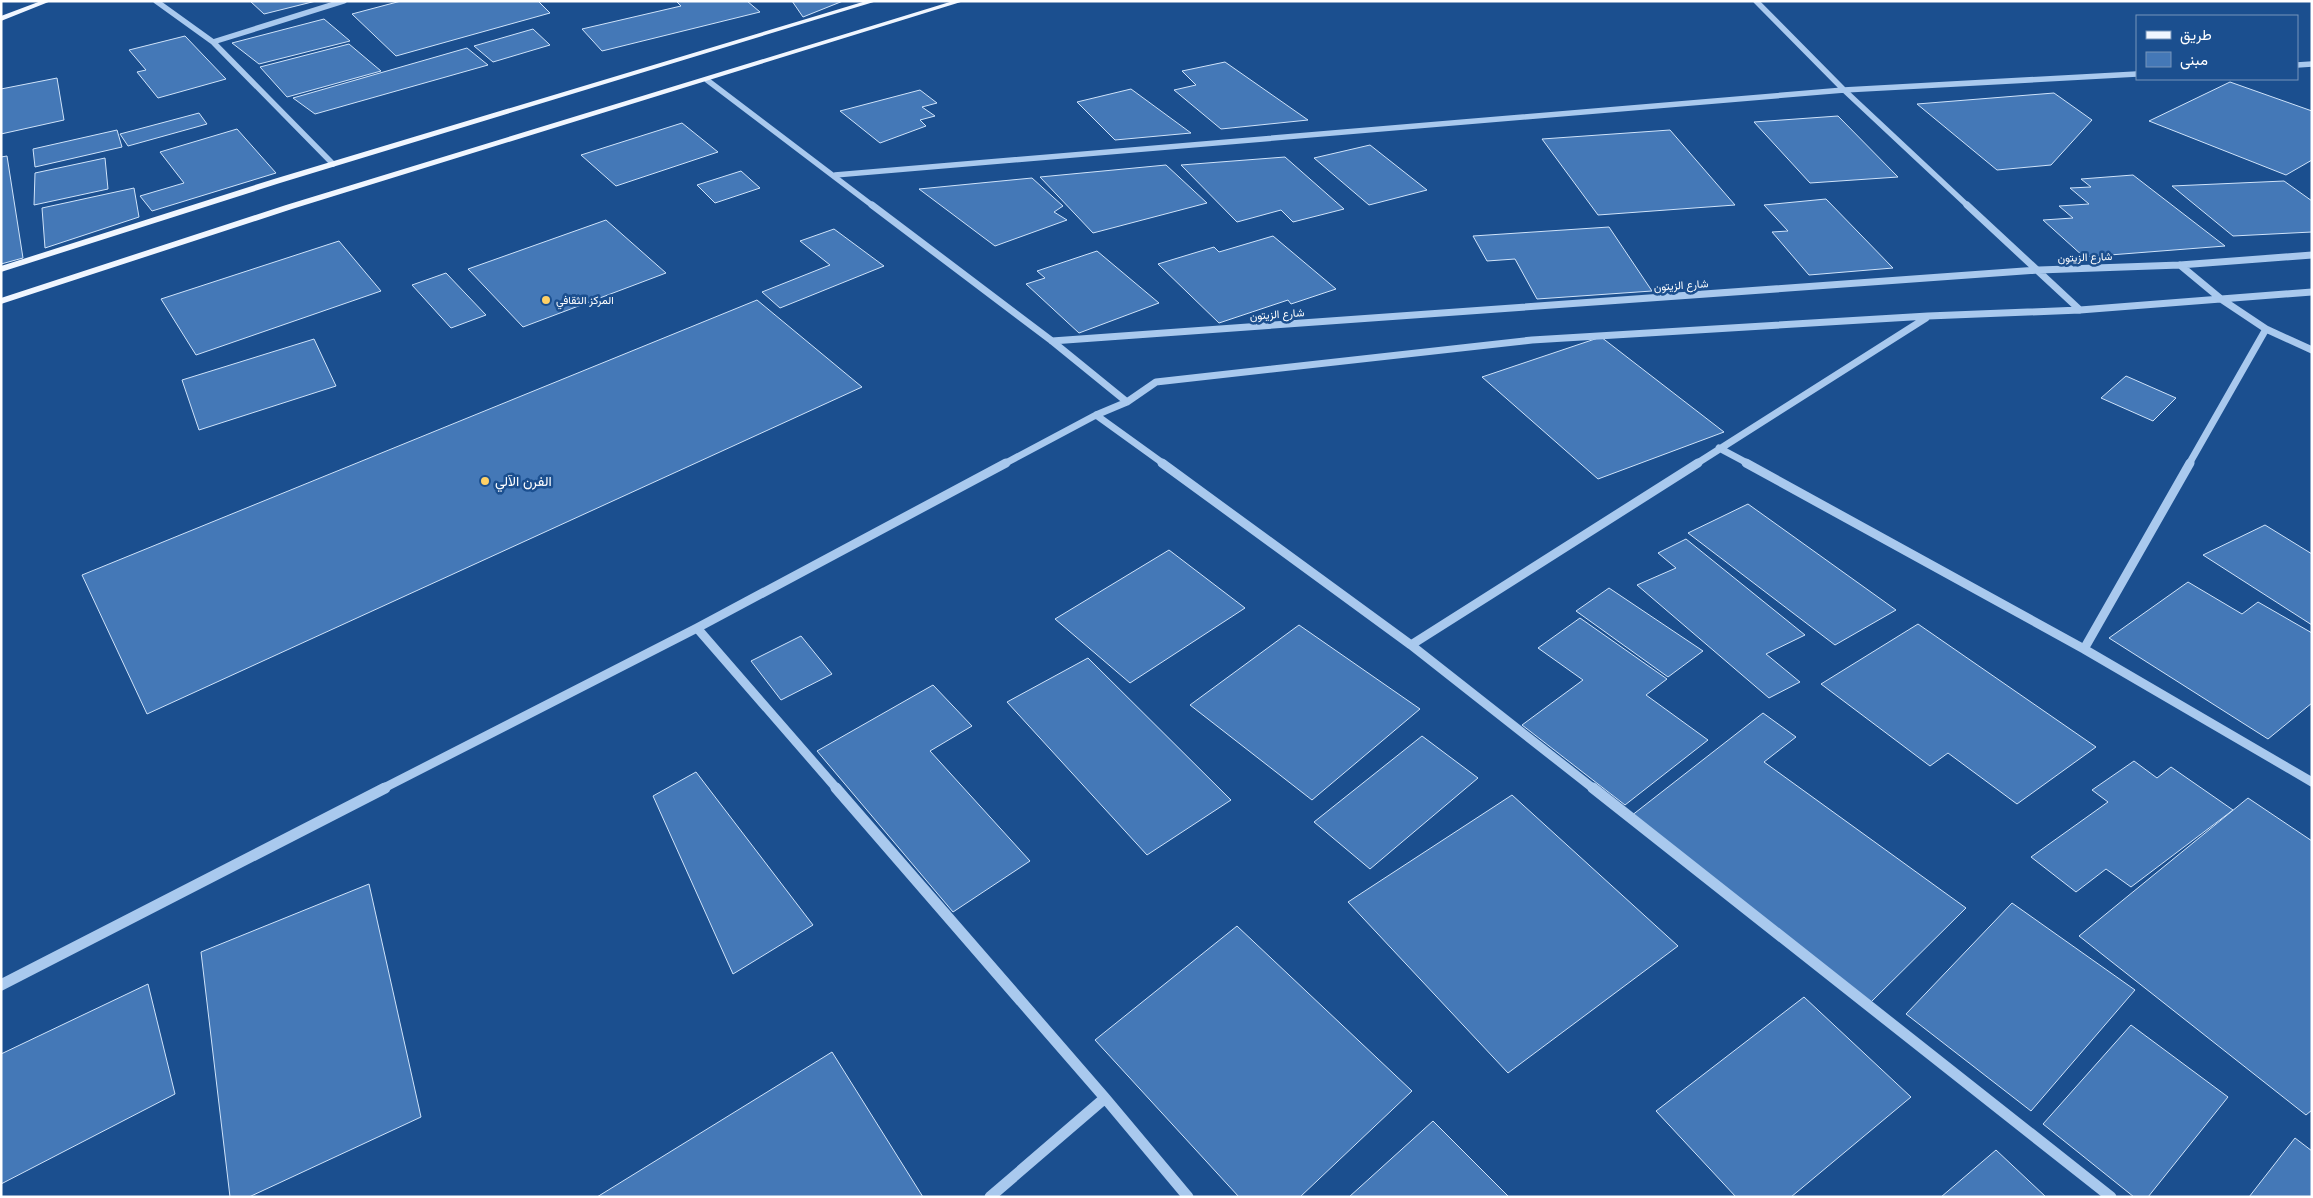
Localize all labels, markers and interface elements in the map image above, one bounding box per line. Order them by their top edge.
legend [2136,15,2298,80]
text: طريق [2180,25,2212,45]
text: مبنى [2180,50,2208,70]
street label: شارع الزيتون [2057,249,2113,266]
street label: شارع الزيتون [1653,276,1709,295]
place label: المركز الثقافي [556,293,614,310]
marker: المركز الثقافي [540,294,552,306]
street label: شارع الزيتون [1249,305,1305,324]
place label: الفرن اﻵلي [495,472,552,493]
marker: الفرن اﻵلي [479,475,491,487]

